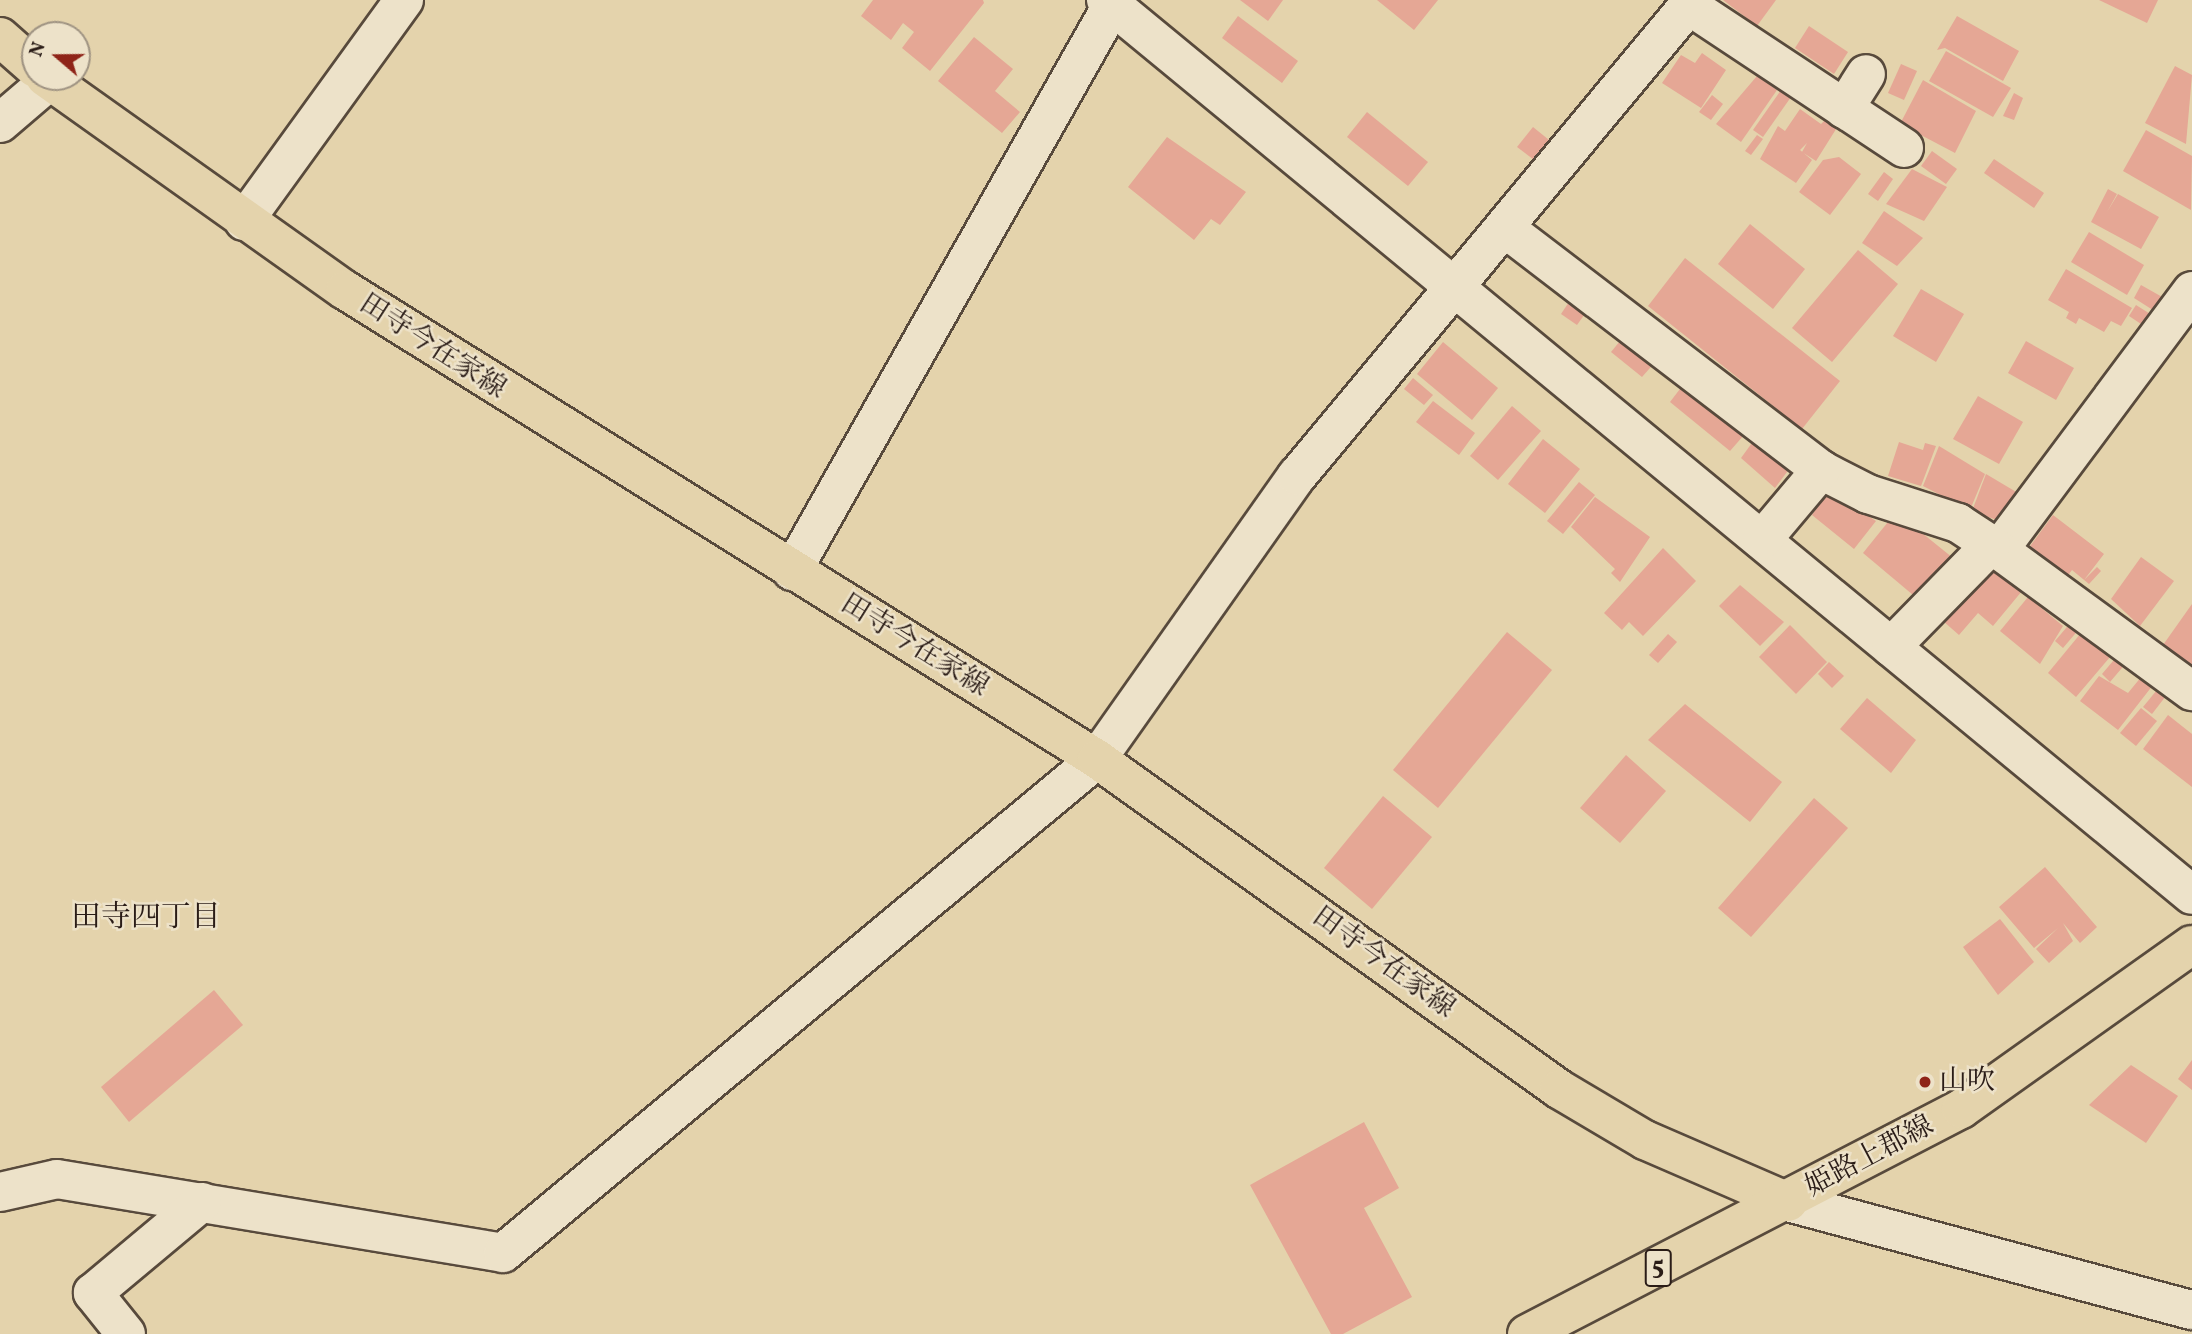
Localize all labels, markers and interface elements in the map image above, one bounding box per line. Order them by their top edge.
north arrow [21,21,91,91]
text: N [24,39,53,60]
street label: 田寺今在家線 [352,287,512,407]
street label: 田寺今在家線 [834,587,994,705]
district label: 田寺四丁目 [71,900,221,936]
street label: 田寺今在家線 [1305,900,1461,1026]
place label: 山吹 [1939,1065,1995,1099]
marker: 山吹 [1917,1074,1933,1090]
street label: 姫路上郡線 [1800,1109,1940,1205]
road number: 5 [1644,1246,1672,1290]

